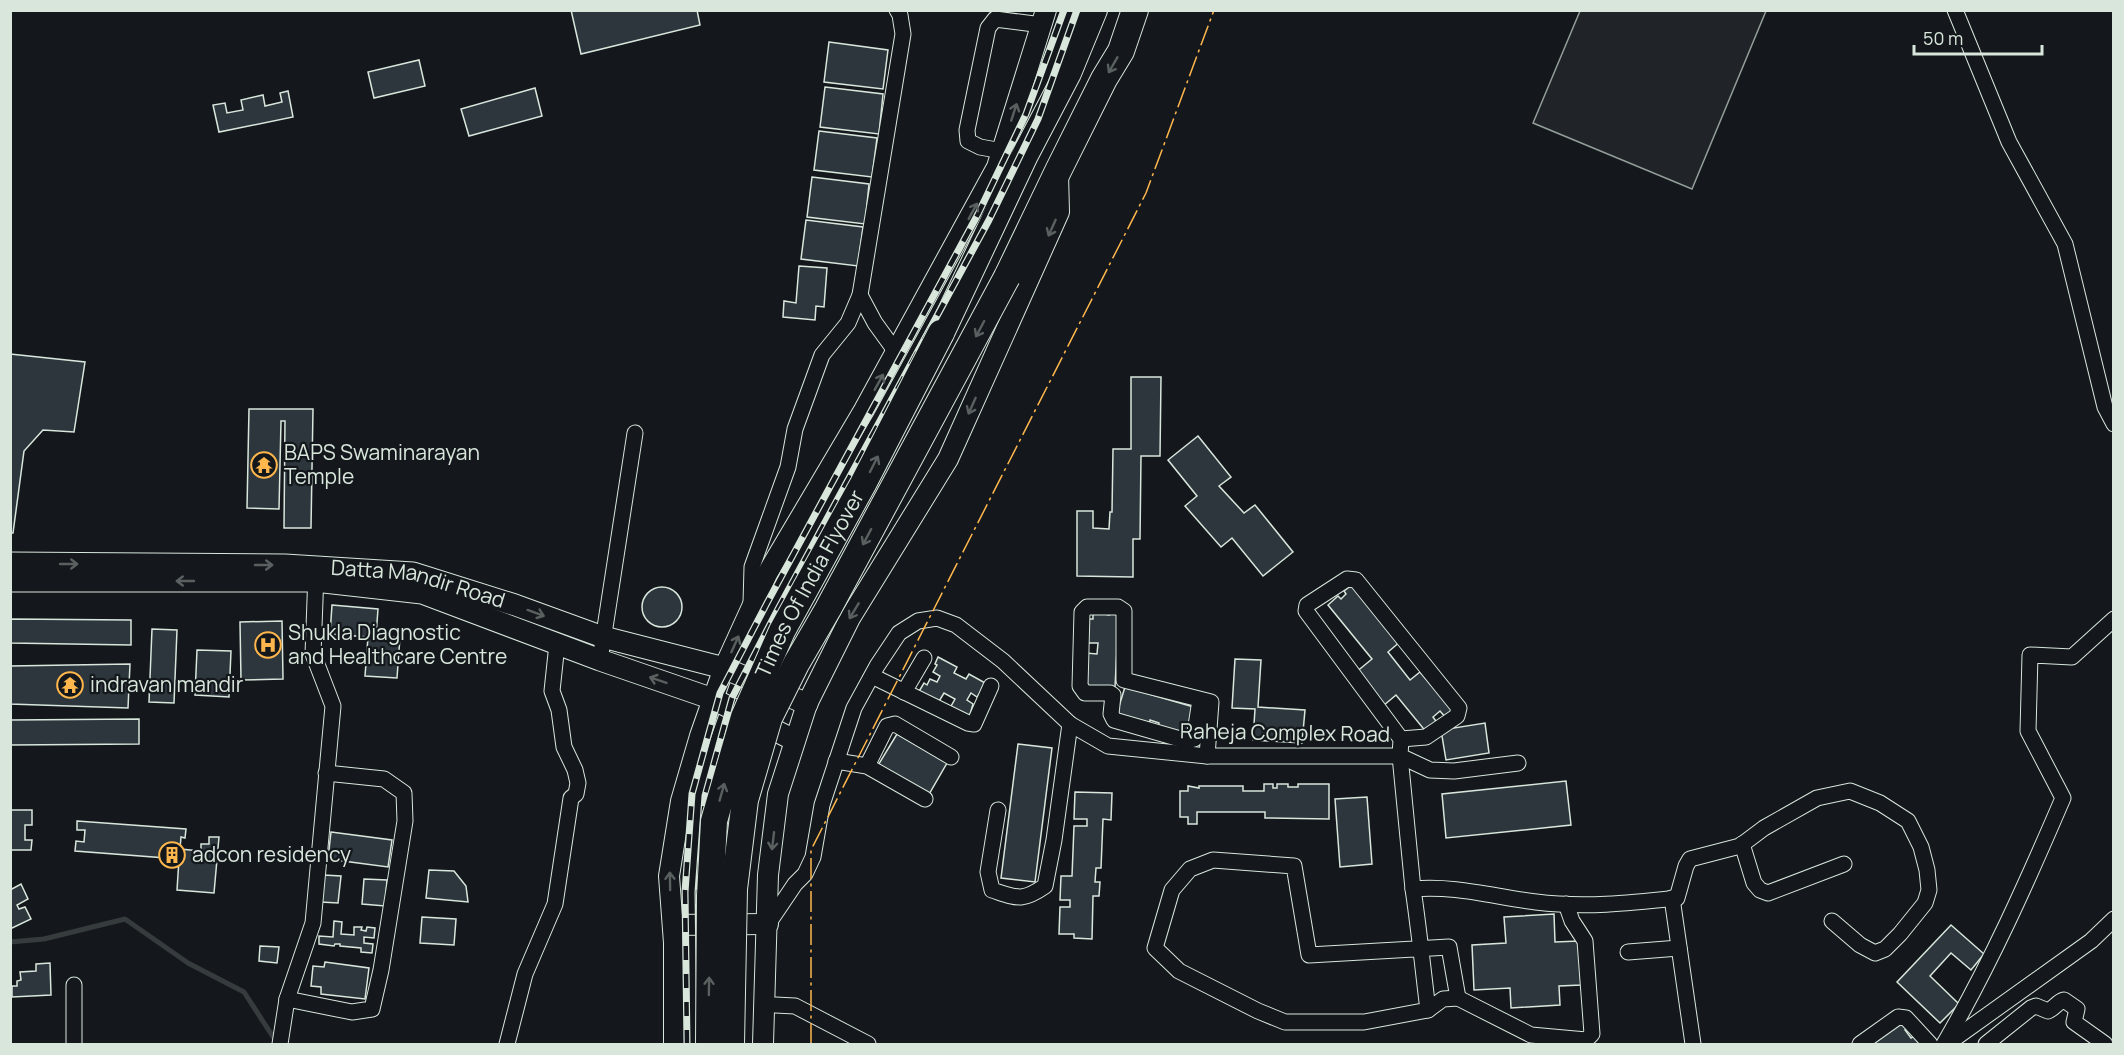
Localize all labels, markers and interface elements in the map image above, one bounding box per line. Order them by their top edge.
scale bar [1914,18,2042,56]
text: 50 m [1923,26,1963,50]
one-way arrow [1107,56,1119,73]
one-way arrow [1009,102,1020,121]
one-way arrow [968,202,979,220]
one-way arrow [1045,219,1056,237]
one-way arrow [973,319,985,337]
one-way arrow [874,373,885,391]
one-way arrow [966,396,977,414]
place label: BAPS Swaminarayan Temple [284,438,480,490]
temple icon: BAPS Swaminarayan Temple [249,450,279,480]
one-way arrow [868,455,880,473]
street label: Times Of India Flyover [748,484,870,682]
one-way arrow [861,528,873,545]
street label: Datta Mandir Road [330,553,509,614]
one-way arrow [58,558,78,570]
one-way arrow [253,559,273,571]
one-way arrow [175,575,195,587]
one-way arrow [848,602,860,619]
one-way arrow [526,608,545,619]
place label: Shukla Diagnostic and Healthcare Centre [288,618,507,670]
hospital icon: Shukla Diagnostic and Healthcare Centre [253,630,283,660]
one-way arrow [730,636,741,654]
temple icon: indravan mandir [55,670,85,700]
place label: indravan mandir [90,670,244,698]
one-way arrow [649,673,668,684]
street label: Raheja Complex Road [1180,716,1390,748]
one-way arrow [717,783,728,802]
one-way arrow [767,831,778,851]
building icon: adcon residency [157,840,187,870]
place label: adcon residency [192,840,351,868]
one-way arrow [664,872,676,892]
one-way arrow [703,977,715,997]

